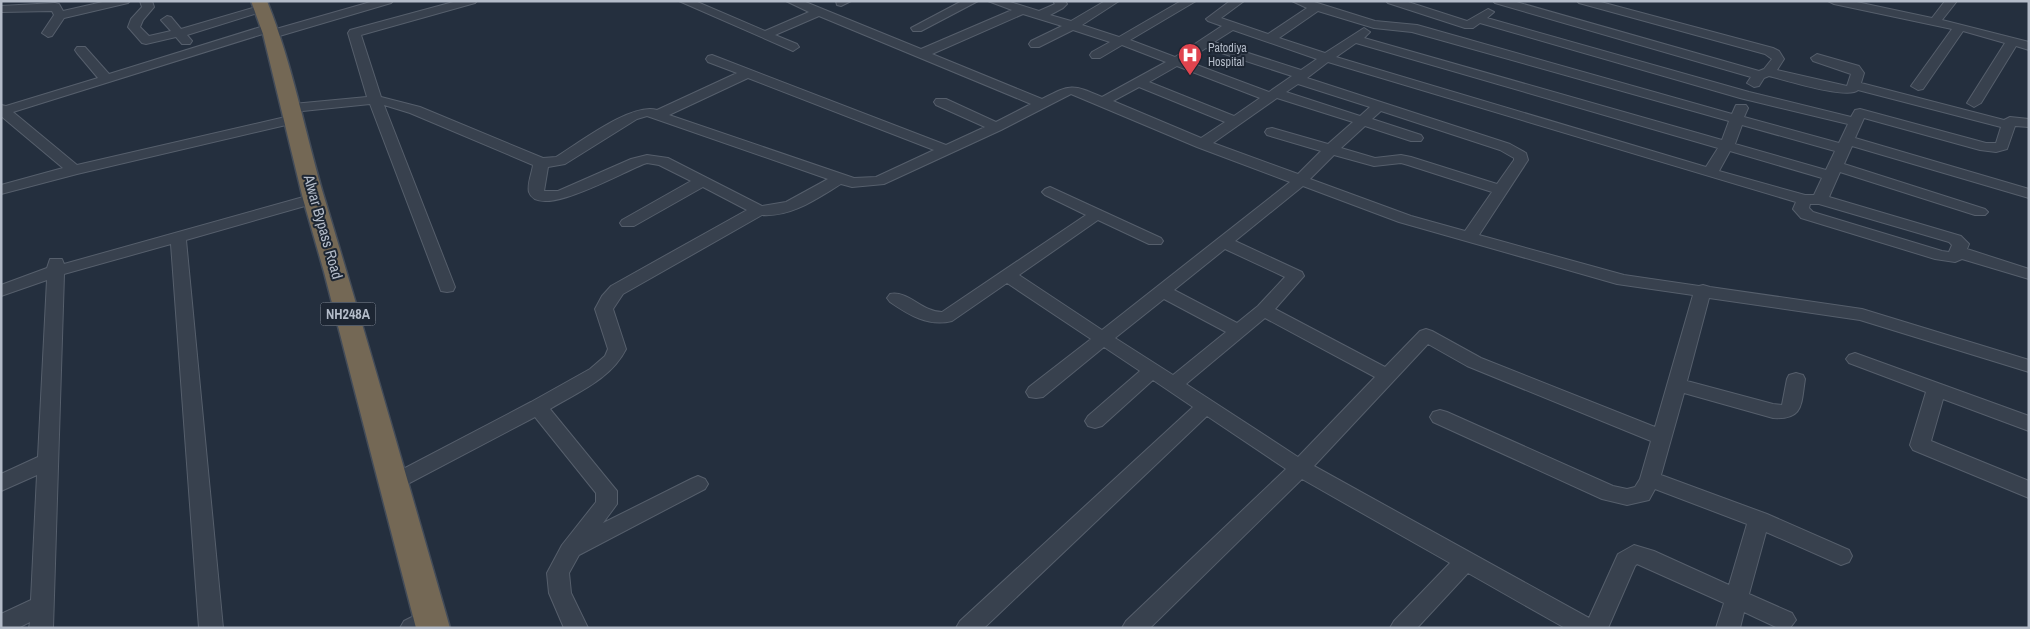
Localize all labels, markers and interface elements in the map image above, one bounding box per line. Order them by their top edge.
place label: Patodiya Hospital [1208,40,1247,70]
hospital icon: Patodiya Hospital [1177,42,1203,76]
street label: Alwar Bypass Road [298,171,348,281]
road number: NH248A [320,302,376,326]

